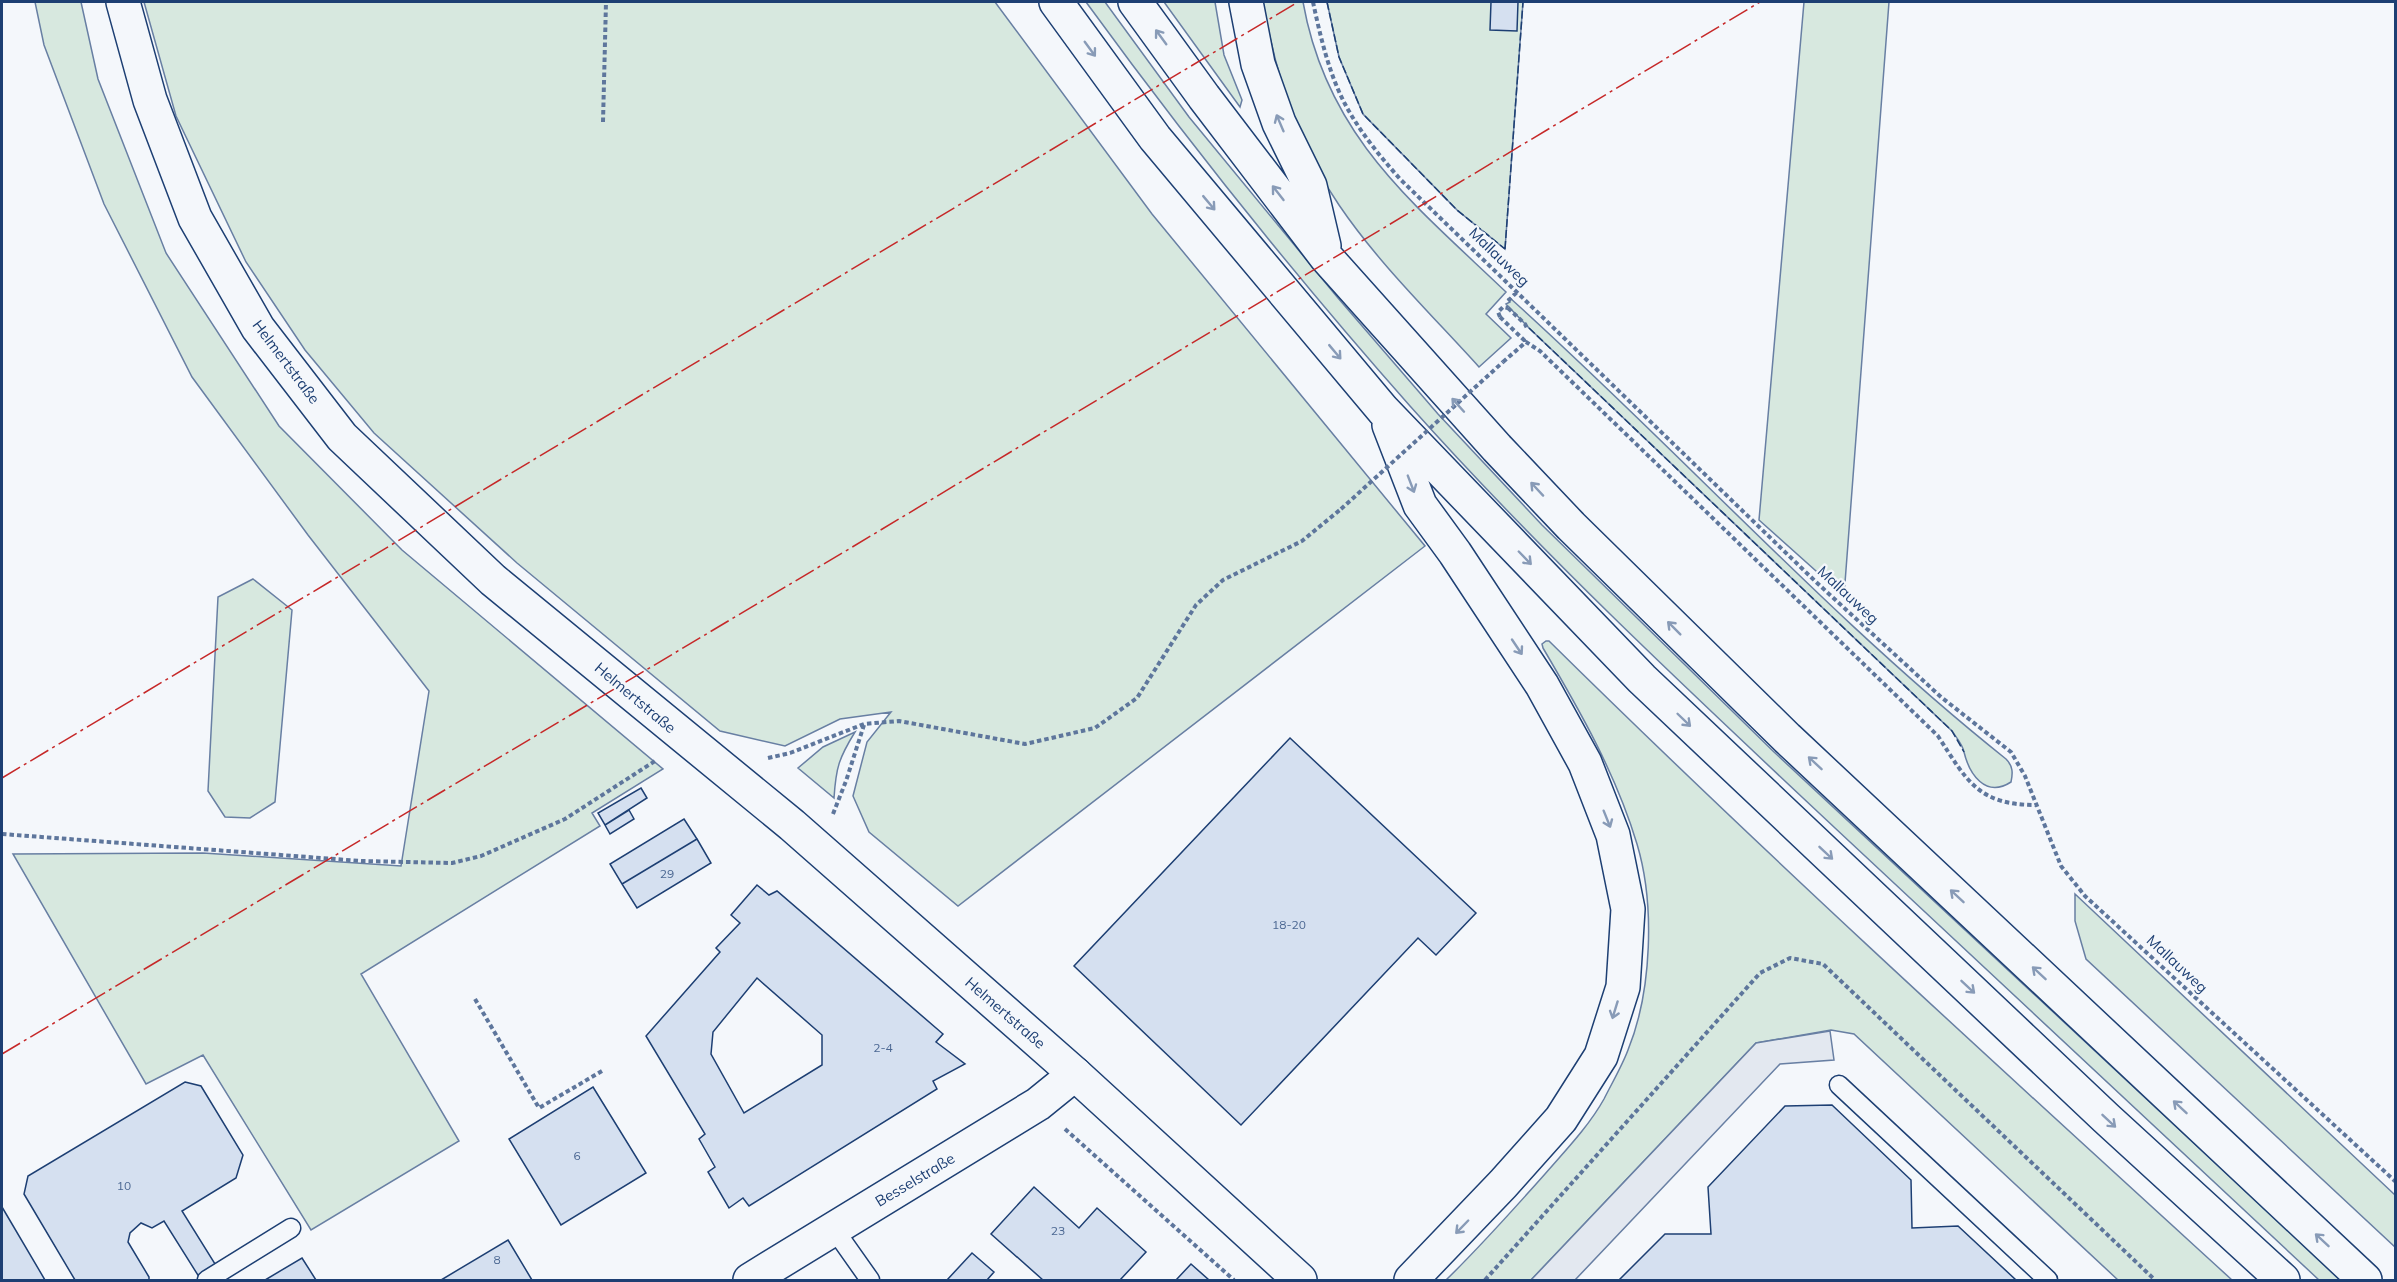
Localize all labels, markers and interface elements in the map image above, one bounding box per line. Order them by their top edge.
one-way arrow [1155,30,1167,46]
one-way arrow [1084,40,1096,56]
one-way arrow [1274,114,1285,132]
one-way arrow [1271,186,1284,202]
one-way arrow [1203,195,1216,211]
street label: Mallauweg [1465,223,1534,290]
street label: Helmertstraße [249,316,324,407]
one-way arrow [1328,344,1341,360]
one-way arrow [1451,397,1465,412]
one-way arrow [1407,474,1418,492]
one-way arrow [1530,482,1544,497]
one-way arrow [1518,550,1532,565]
street label: Mallauweg [1814,561,1883,628]
one-way arrow [1666,621,1681,636]
one-way arrow [1511,638,1523,655]
street label: Helmertstraße [591,658,680,737]
one-way arrow [1676,713,1691,727]
one-way arrow [1807,756,1822,770]
one-way arrow [1602,809,1613,828]
one-way arrow [1818,846,1833,860]
house number: 29 [660,866,674,881]
one-way arrow [1950,889,1965,903]
house number: 18-20 [1272,917,1306,932]
street label: Mallauweg [2143,930,2212,997]
one-way arrow [2031,965,2046,980]
street label: Helmertstraße [961,973,1049,1053]
one-way arrow [1960,980,1975,995]
one-way arrow [1609,1000,1620,1019]
house number: 2-4 [873,1040,893,1055]
one-way arrow [2173,1099,2188,1114]
one-way arrow [2102,1114,2117,1129]
house number: 6 [573,1148,581,1163]
street label: Besselstraße [871,1148,958,1211]
house number: 10 [117,1178,131,1193]
one-way arrow [1455,1219,1470,1234]
house number: 23 [1051,1223,1065,1238]
one-way arrow [2315,1233,2330,1248]
house number: 8 [493,1252,501,1267]

